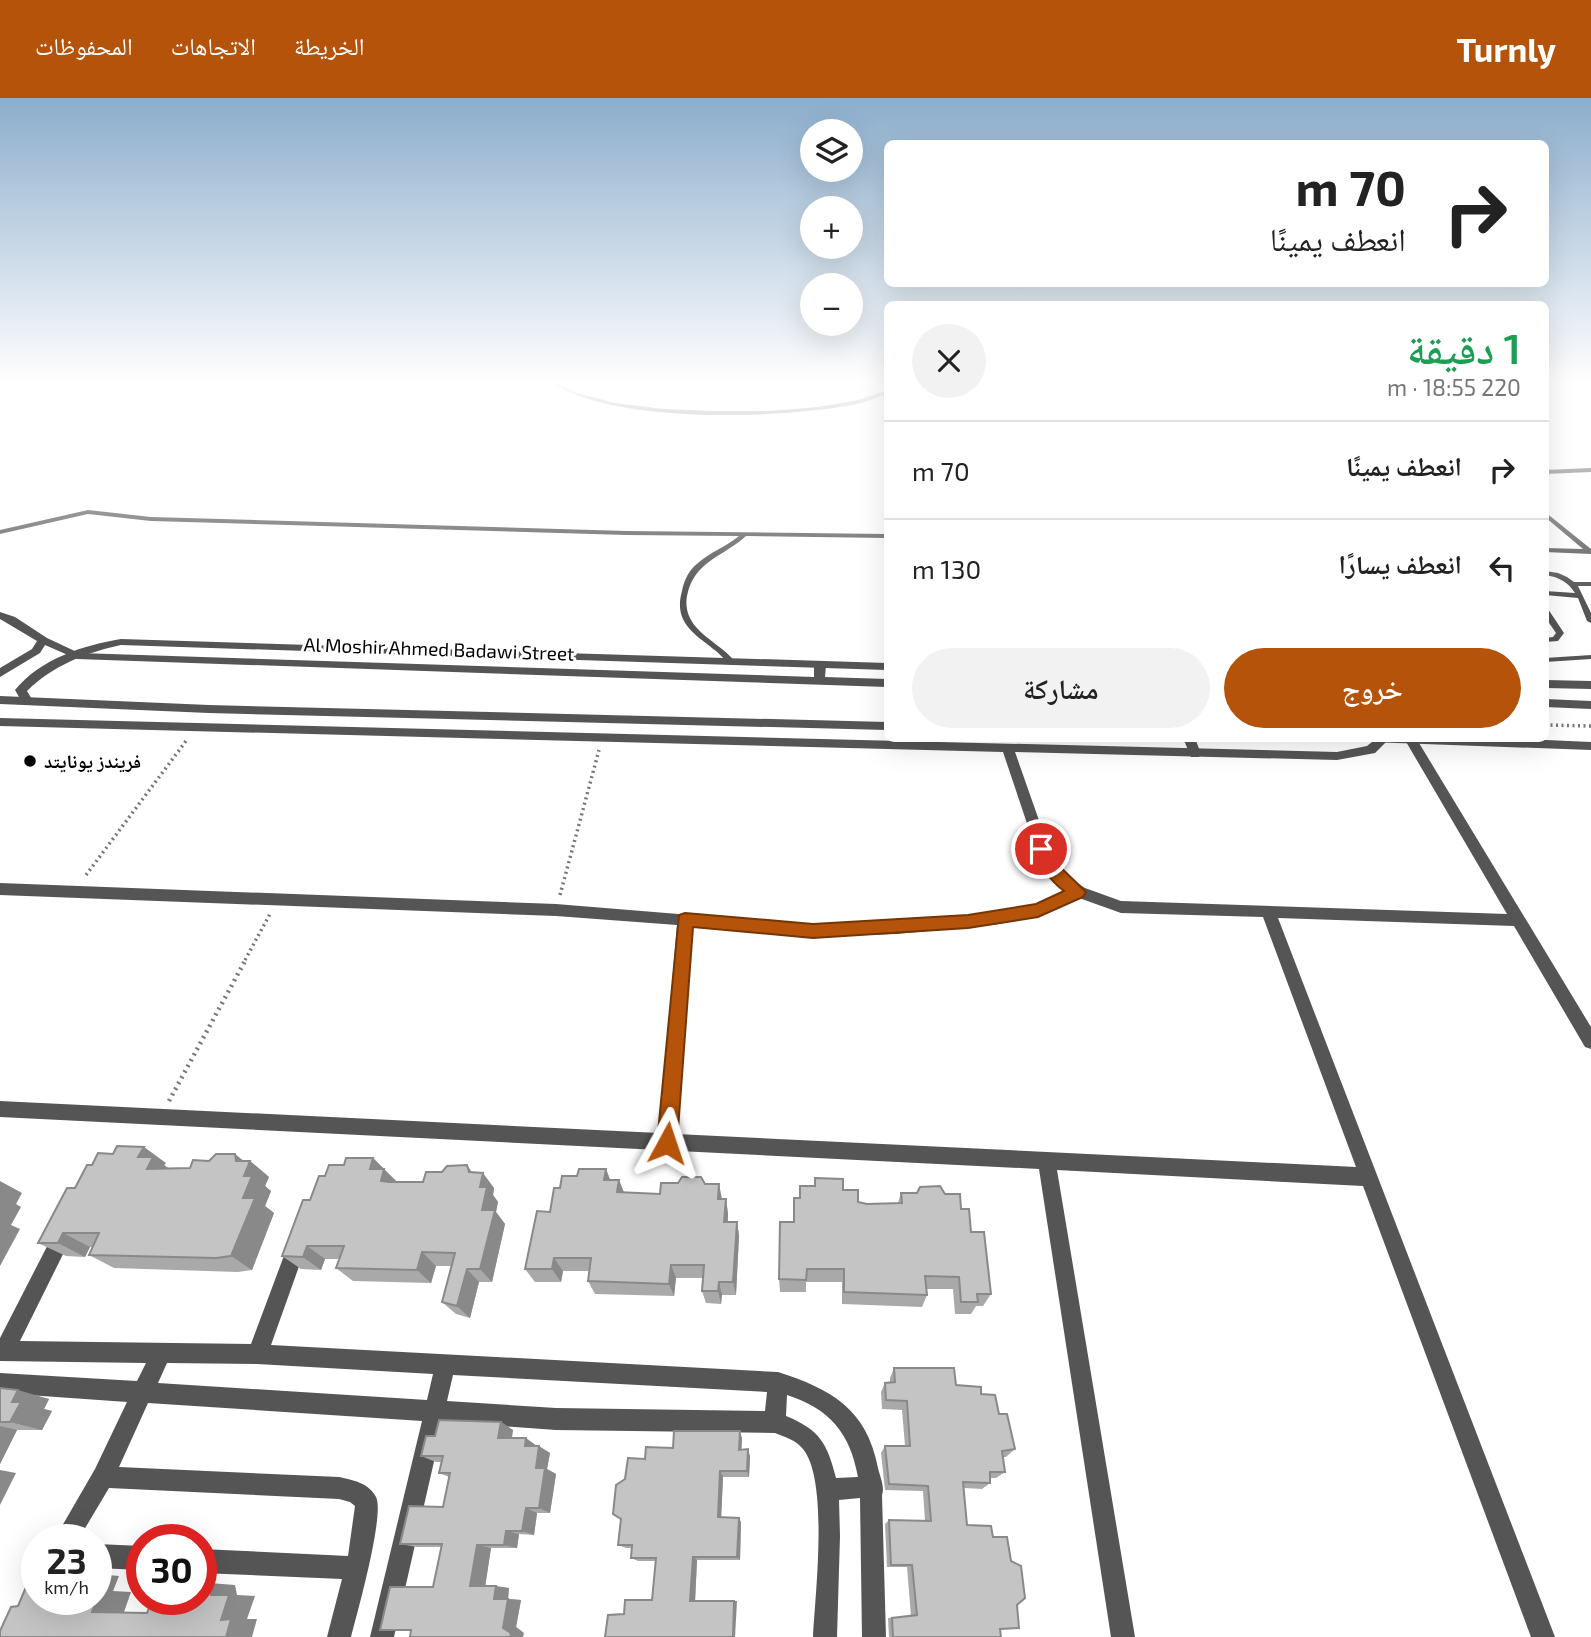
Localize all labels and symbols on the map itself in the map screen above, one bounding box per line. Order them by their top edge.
street label: Al Moshir Ahmed Badawi Street [303,632,575,665]
place label: فريندز يونايتد [44,749,141,773]
marker: فريندز يونايتد [22,753,38,769]
pin [1011,819,1071,879]
position arrow [630,1106,704,1180]
speed limit sign: 30 [126,1524,217,1615]

